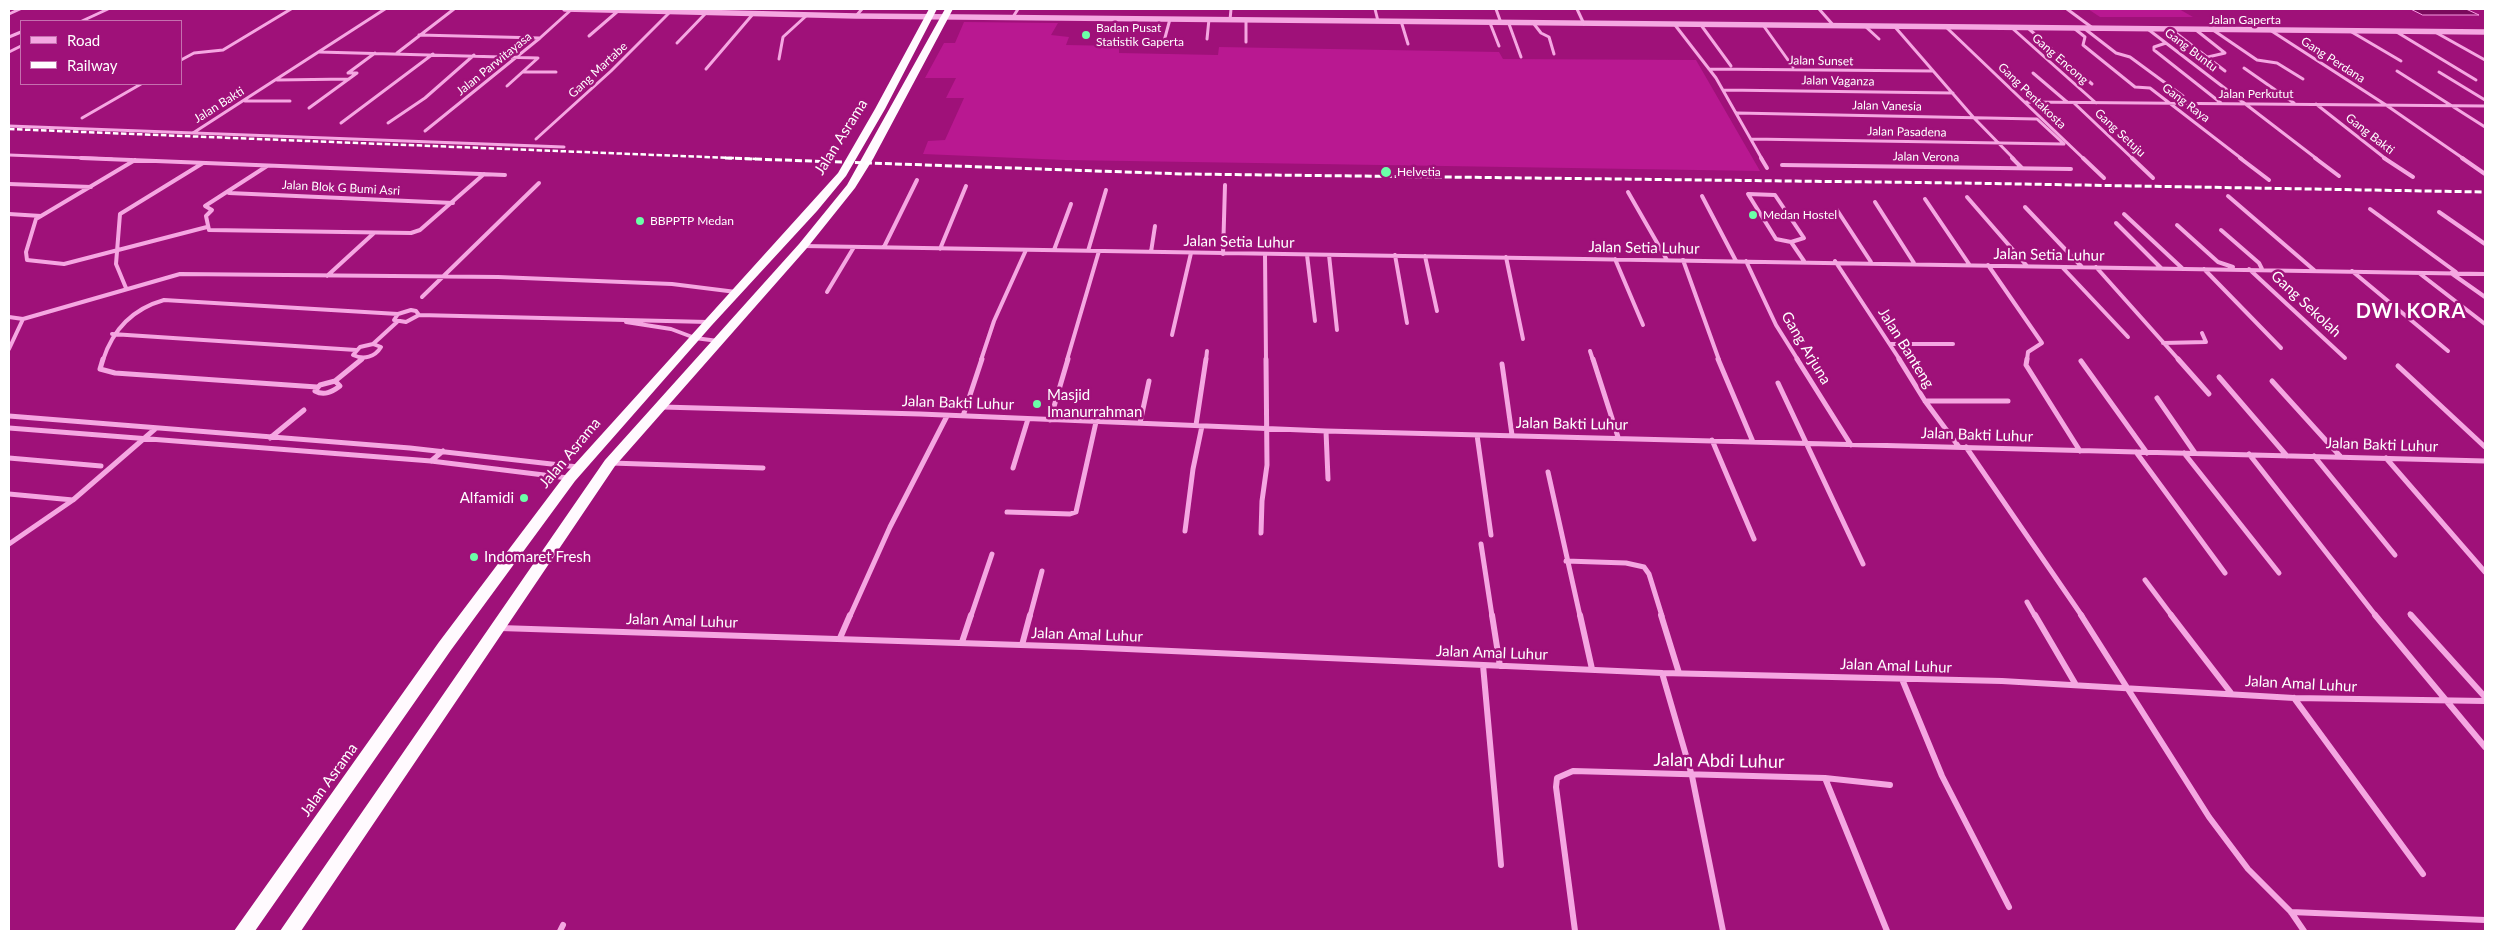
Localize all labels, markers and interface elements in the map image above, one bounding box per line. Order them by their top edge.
street label: Jalan Gaperta [2209,13,2281,27]
legend [20,20,182,85]
place label: Badan Pusat Statistik Gaperta [1096,21,1184,49]
street label: Gang Buntu [2162,25,2220,75]
street label: Jalan Parwitayasa [454,29,534,99]
marker: Badan Pusat Statistik Gaperta [1080,29,1092,41]
text: Road [67,31,100,49]
street label: Gang Encong [2029,31,2091,87]
street label: Gang Perdana [2298,34,2368,86]
street label: Gang Martabe [566,39,630,101]
street label: Jalan Sunset [1788,53,1854,69]
text: Railway [67,56,118,74]
street label: Gang Pentakosta [1995,60,2069,132]
street label: Jalan Vaganza [1801,73,1875,89]
street label: Gang Raya [2159,80,2213,126]
street label: Jalan Bakti [191,84,247,126]
street label: Jalan Perkutut [2218,87,2294,101]
street label: Jalan Asrama [811,96,871,178]
street label: Jalan Vanesia [1852,98,1922,114]
street label: Gang Setuju [2092,106,2148,160]
street label: Gang Bakti [2343,111,2397,157]
street label: Jalan Pasadena [1867,124,1947,140]
street label: Jalan Verona [1893,149,1959,165]
marker: Helvetia [1379,165,1393,179]
place label: Helvetia [1397,165,1441,179]
street label: Jalan Blok G Bumi Asri [282,178,400,198]
place label: Medan Hostel [1763,208,1837,222]
marker: Medan Hostel [1747,209,1759,221]
place label: BBPPTP Medan [650,214,734,228]
marker: BBPPTP Medan [634,215,646,227]
street label: Jalan Setia Luhur [1183,232,1295,252]
street label: Jalan Setia Luhur [1588,238,1700,258]
street label: Jalan Setia Luhur [1993,245,2105,265]
street label: Gang Sekolah [2267,267,2345,341]
district label: DWI KORA [2355,300,2467,324]
street label: Jalan Banteng [1874,304,1938,392]
street label: Gang Arjuna [1777,308,1835,388]
place label: Masjid Imanurrahman [1047,386,1142,421]
street label: Jalan Bakti Luhur [902,392,1014,414]
marker: Masjid Imanurrahman [1031,398,1043,410]
street label: Jalan Asrama [535,414,605,492]
street label: Jalan Bakti Luhur [1516,414,1628,434]
street label: Jalan Bakti Luhur [1921,424,2033,446]
street label: Jalan Bakti Luhur [2326,434,2438,456]
place label: Alfamidi [460,489,514,507]
marker: Alfamidi [518,492,530,504]
place label: Indomaret Fresh [484,548,591,566]
marker: Indomaret Fresh [468,551,480,563]
street label: Jalan Amal Luhur [626,610,738,632]
street label: Jalan Amal Luhur [1031,624,1143,646]
street label: Jalan Amal Luhur [1436,642,1548,664]
street label: Jalan Amal Luhur [1840,655,1952,677]
street label: Jalan Amal Luhur [2245,672,2357,696]
street label: Jalan Asrama [296,740,362,820]
street label: Jalan Abdi Luhur [1653,749,1785,773]

